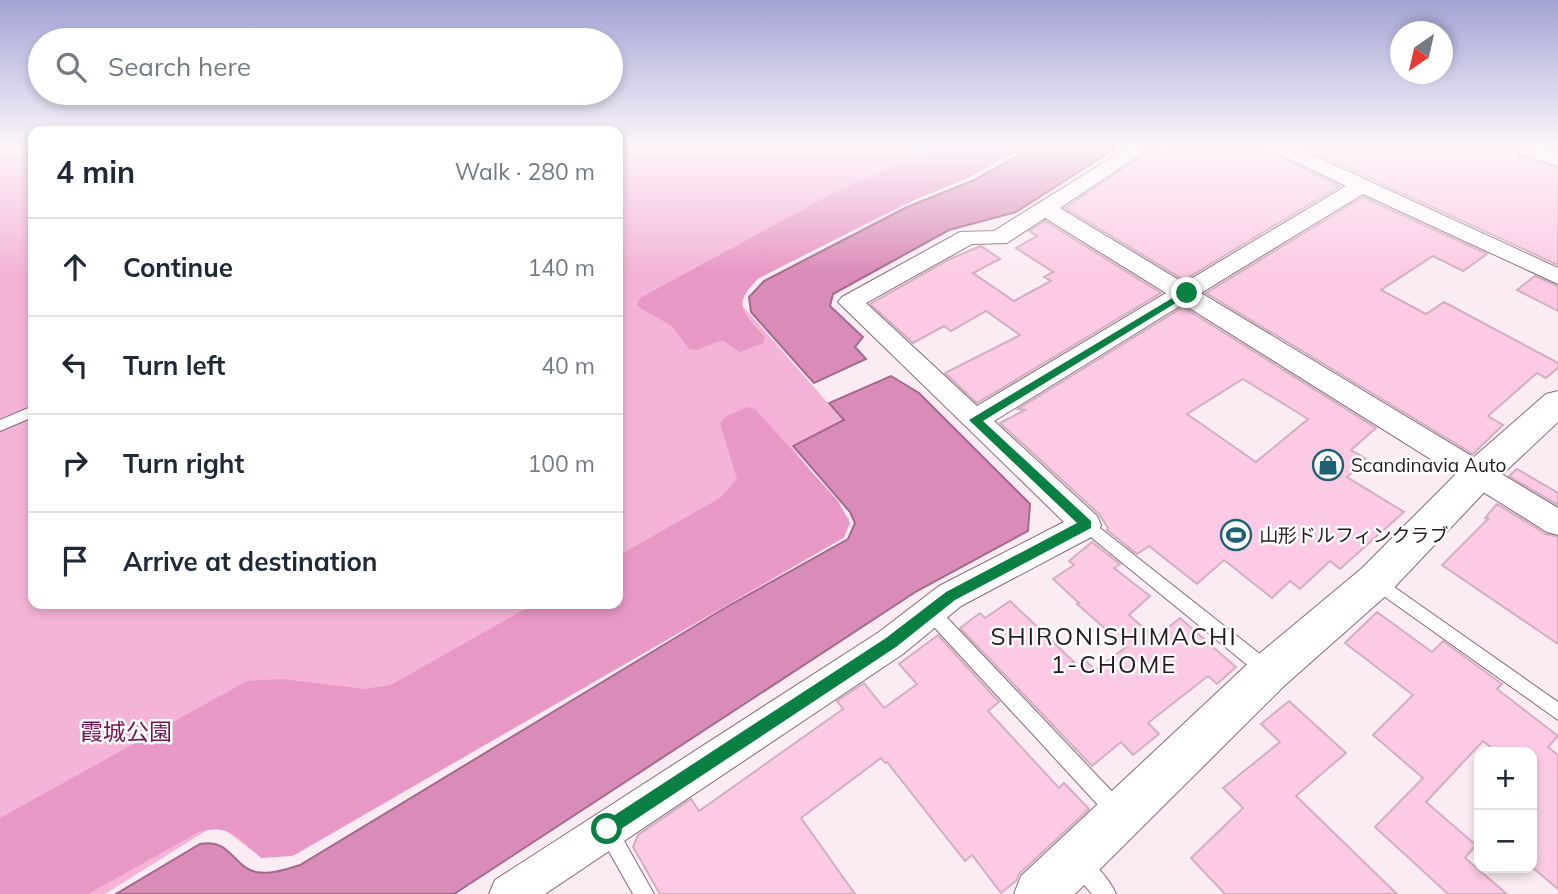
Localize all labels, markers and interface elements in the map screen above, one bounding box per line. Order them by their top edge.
north arrow [1390,21,1453,84]
search box [28,28,623,105]
icon: search [52,48,90,86]
text: Search here [108,50,251,83]
text: 4 min [56,153,135,191]
text: Walk · 280 m [455,157,595,186]
icon: ahead [56,248,94,286]
text: Continue [123,251,233,284]
text: 140 m [527,253,595,282]
route end [1171,277,1202,308]
icon: left [56,346,94,384]
text: Turn left [123,349,225,382]
text: 40 m [541,351,595,380]
icon: right [56,444,94,482]
text: Turn right [123,447,244,480]
shop icon: Scandinavia Auto [1311,448,1345,482]
text: 100 m [527,449,595,478]
place label: Scandinavia Auto [1351,453,1506,477]
sports icon: 山形ドルフィンクラブ [1219,518,1253,552]
place label: 山形ドルフィンクラブ [1259,523,1449,547]
icon: arrive [56,542,94,580]
text: Arrive at destination [123,545,378,578]
district label: SHIRONISHIMACHI 1-CHOME [990,621,1238,679]
park label: 霞城公園 [80,717,172,746]
map controls [1474,747,1537,873]
button: + [1474,747,1537,810]
button: − [1474,810,1537,873]
route start [591,813,622,844]

